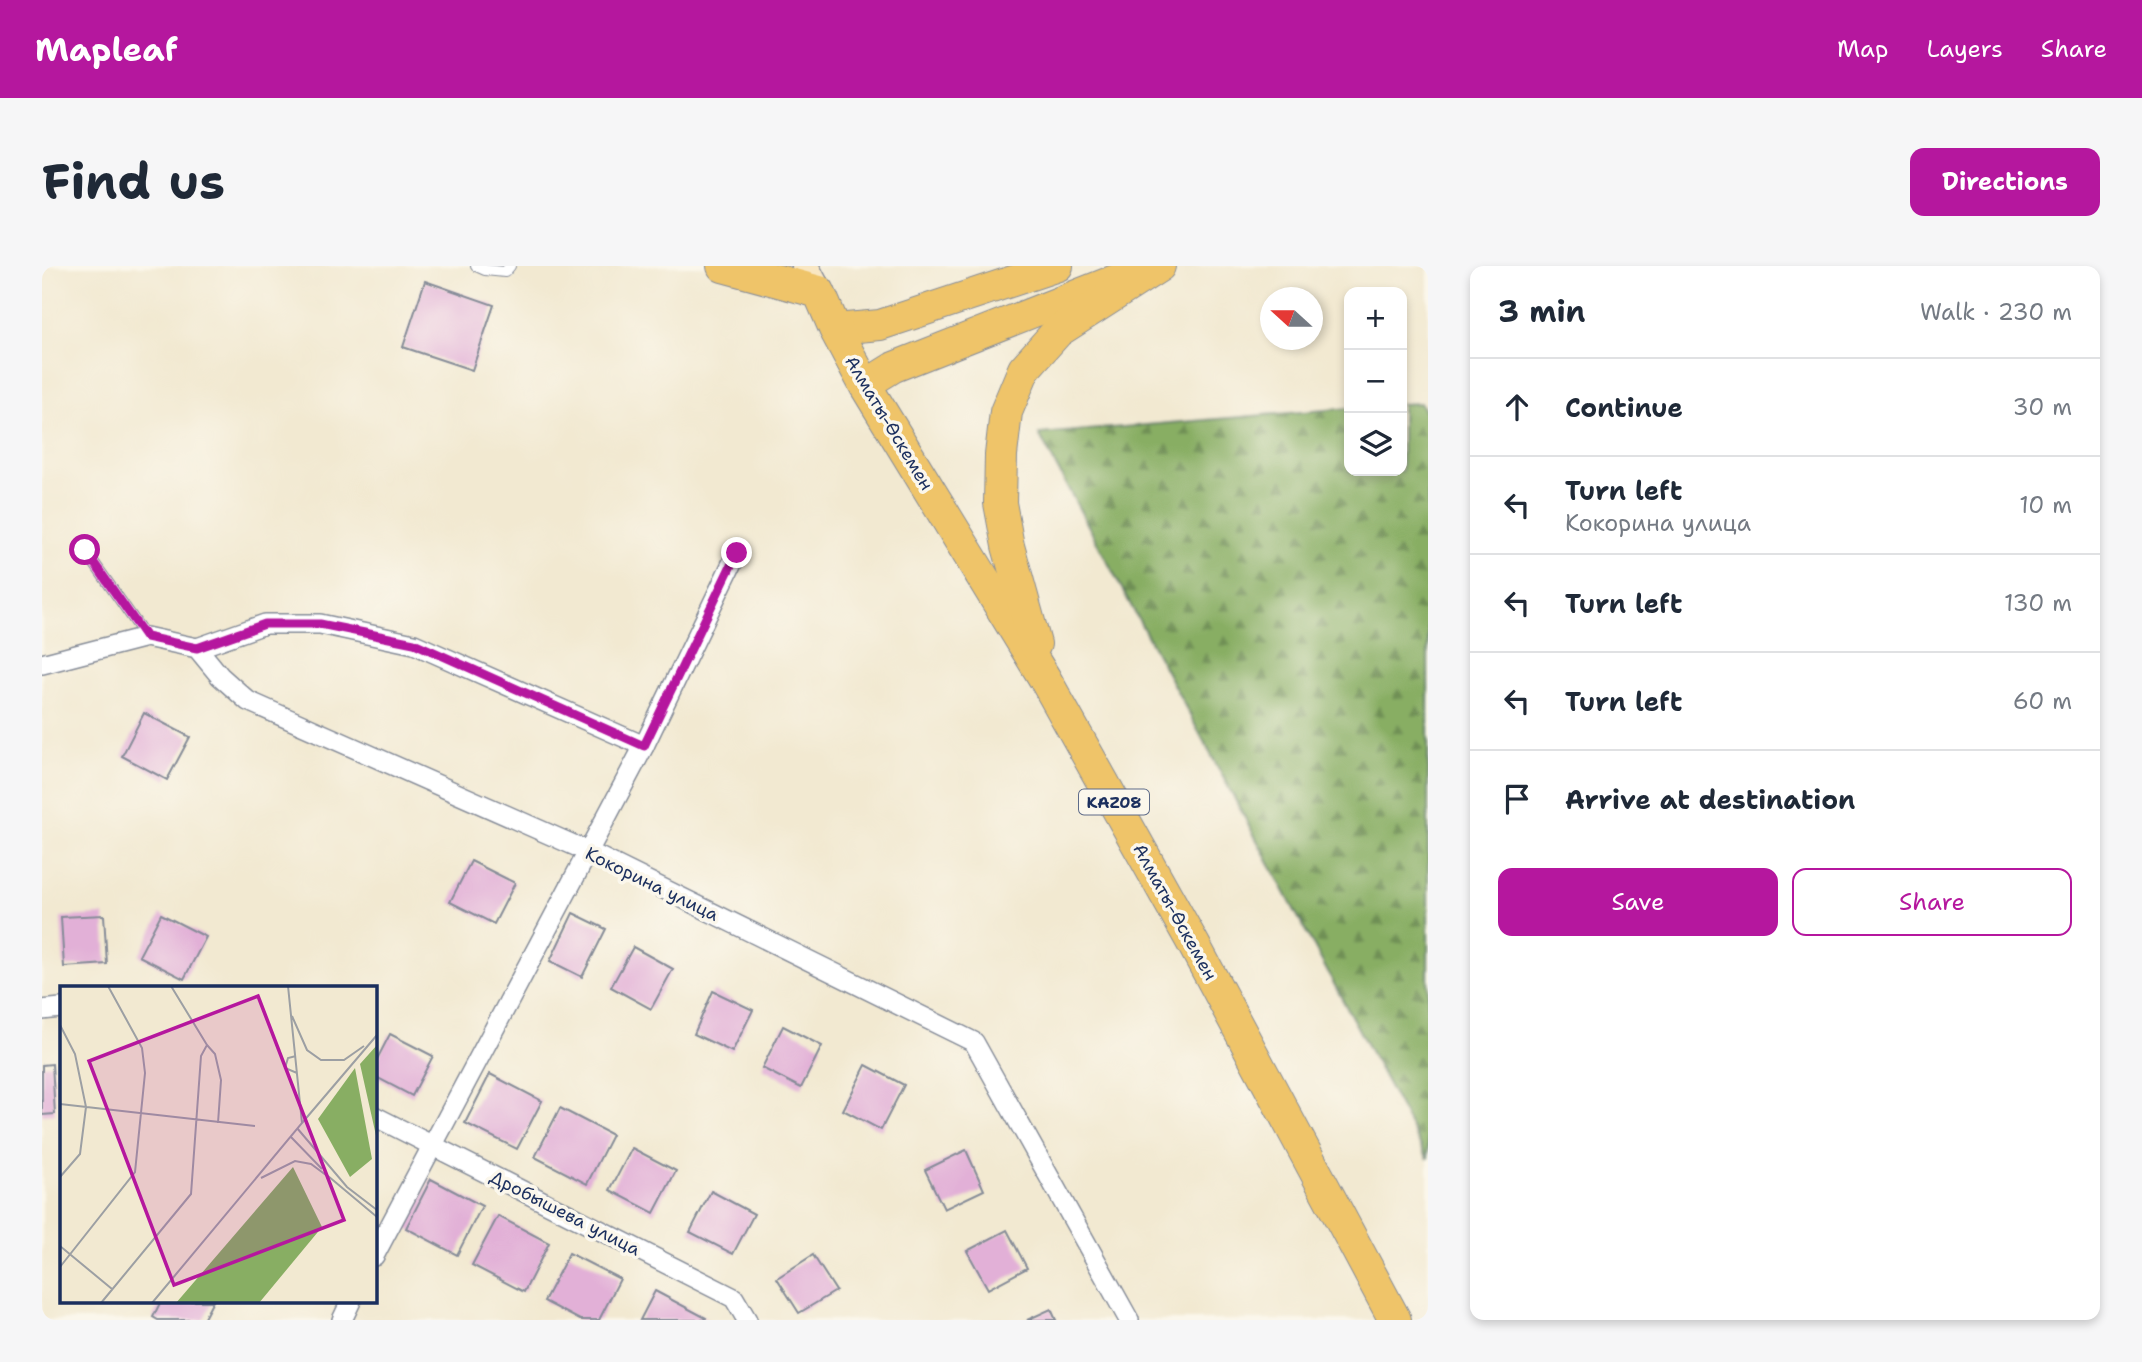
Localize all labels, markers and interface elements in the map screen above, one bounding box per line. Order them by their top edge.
text: Mapleaf [35,27,178,72]
text: Map [1837,33,1888,65]
text: Layers [1926,33,2003,65]
text: Share [2041,33,2107,65]
button: Directions [1910,148,2100,216]
text: Find us [42,149,225,215]
north arrow [1260,287,1323,350]
map controls [1344,287,1407,476]
button: + [1344,287,1407,350]
text: 3 min [1498,291,1585,332]
text: Walk · 230 m [1920,297,2072,327]
button: − [1344,350,1407,413]
street label: Алматы-Өскемен [839,351,939,495]
icon: ahead [1498,388,1536,426]
text: Continue [1565,390,1683,425]
text: 30 m [2013,392,2072,422]
button: layers [1344,413,1407,476]
text: Turn left [1565,473,1682,508]
icon: left [1498,486,1536,524]
text: 10 m [2019,490,2072,520]
text: Кокорина улица [1565,508,1751,538]
route start [69,534,100,565]
route end [721,537,752,568]
icon: left [1498,584,1536,622]
text: Turn left [1565,586,1682,621]
text: 130 m [2004,588,2072,618]
icon: left [1498,682,1536,720]
text: Turn left [1565,684,1682,719]
text: 60 m [2013,686,2072,716]
icon: arrive [1498,780,1536,818]
text: Arrive at destination [1565,782,1855,817]
road number: KAZ08 [1079,790,1149,814]
street label: Алматы-Өскемен [1127,839,1223,985]
street label: Кокорина улица [581,841,723,927]
button: Save [1498,868,1778,936]
button: Share [1792,868,2072,936]
inset map [60,986,376,1302]
street label: Дробышева улица [486,1165,644,1261]

